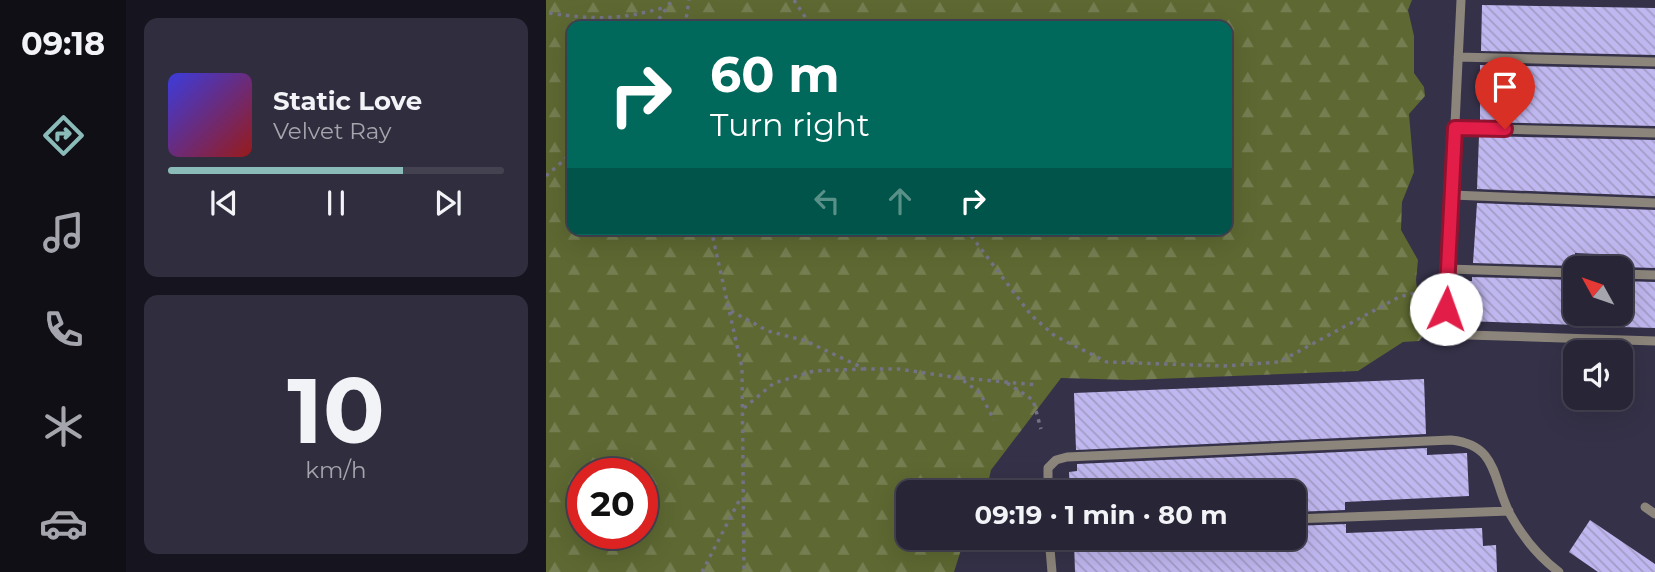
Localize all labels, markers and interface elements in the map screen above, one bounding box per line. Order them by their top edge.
text: 09:18 [21,24,105,63]
text: 60 m [710,45,840,104]
icon: right [595,49,686,140]
pin [1475,57,1535,129]
icon: arrive [1486,68,1524,106]
text: Static Love [273,85,422,117]
text: Turn right [710,105,870,144]
icon: directions [39,111,88,160]
text: Velvet Ray [273,117,391,145]
icon: left [808,182,846,220]
icon: ahead [881,182,919,220]
icon: right [954,182,992,220]
icon: previous [205,184,243,222]
icon: pause [317,184,355,222]
icon: next [429,184,467,222]
icon: music [39,208,88,257]
north arrow [1563,256,1633,326]
map controls [1563,256,1633,410]
position arrow [1409,272,1483,346]
icon: phone [39,305,88,354]
button: sound [1563,340,1633,410]
text: 10 [287,355,385,466]
icon: climate [39,402,88,451]
text: km/h [305,456,367,484]
speed limit sign: 20 [567,458,658,549]
icon: car [39,499,88,548]
text: 09:19 · 1 min · 80 m [975,499,1227,531]

